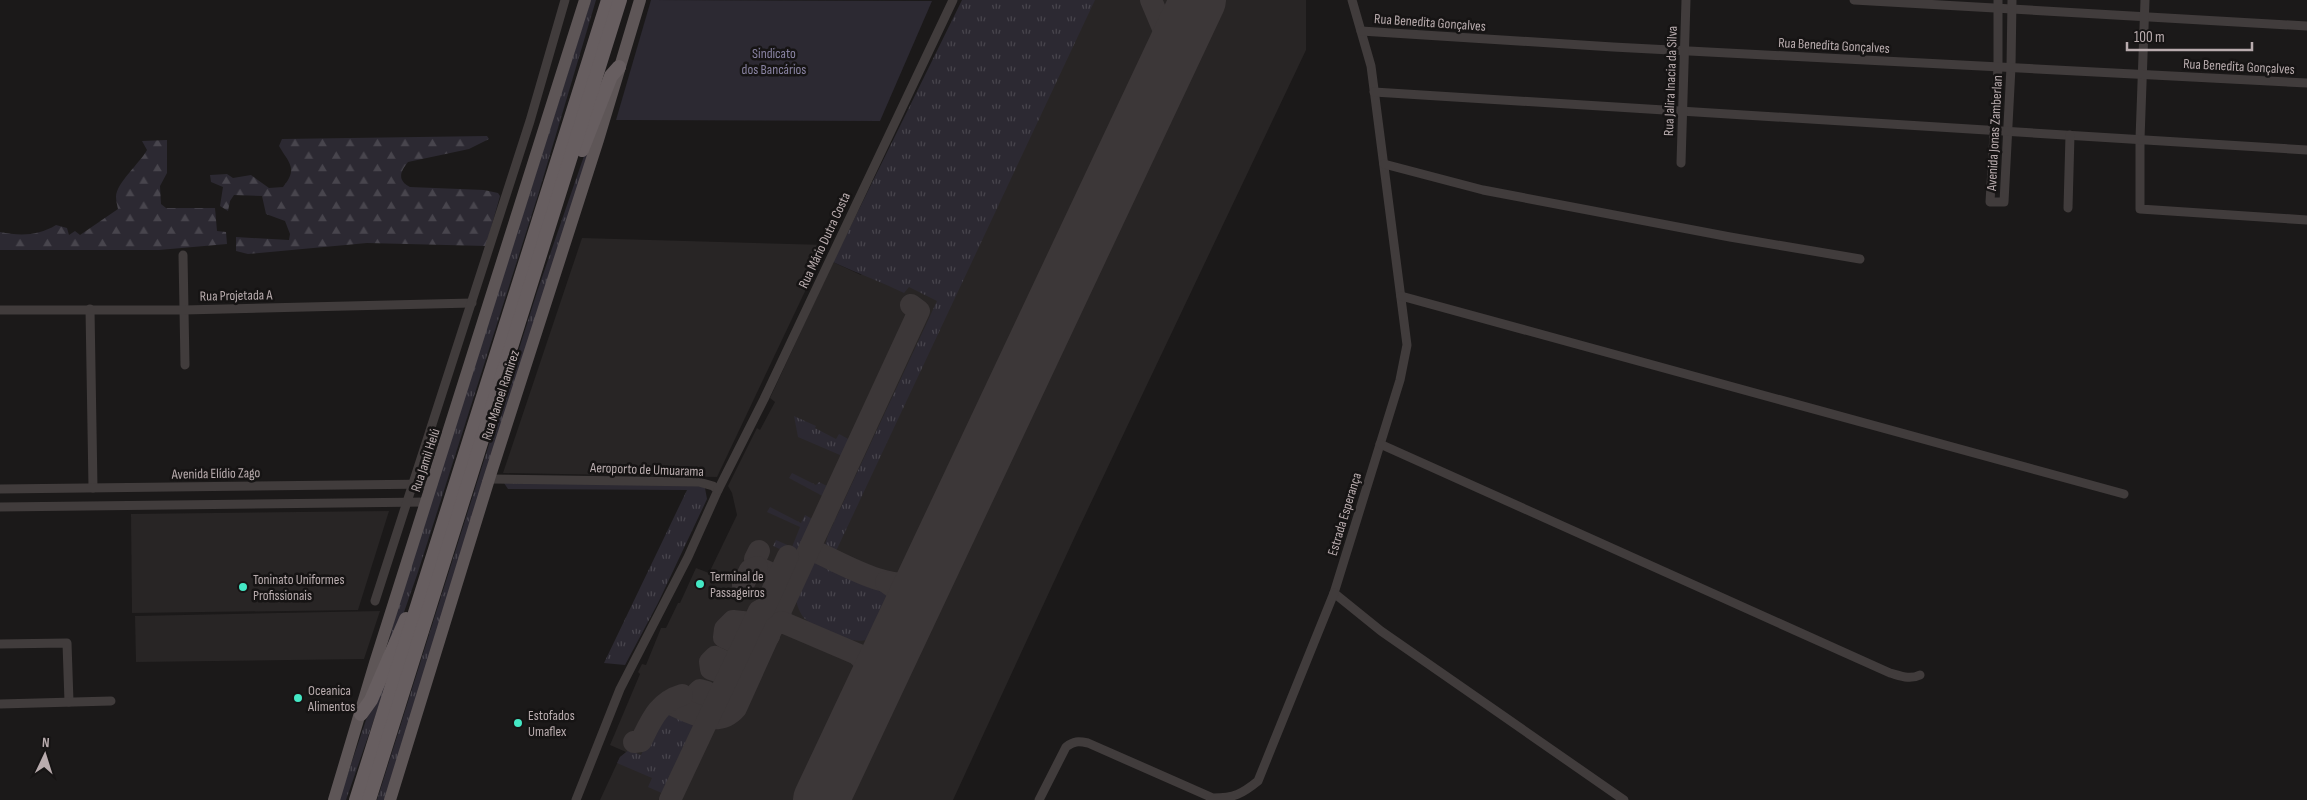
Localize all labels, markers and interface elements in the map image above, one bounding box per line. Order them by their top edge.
street label: Rua Benedita Gonçalves [1374,10,1486,35]
scale bar [2127,20,2252,52]
street label: Rua Jalira Inacia da Silva [1660,26,1681,136]
text: 100 m [2134,28,2165,47]
street label: Rua Benedita Gonçalves [1778,34,1890,57]
park label: Sindicato dos Bancários [742,45,806,78]
street label: Rua Benedita Gonçalves [2183,55,2295,78]
street label: Avenida Jonas Zamberlan [1983,75,2006,192]
street label: Rua Mário Dutra Costa [795,190,854,291]
street label: Rua Projetada A [200,286,273,305]
street label: Rua Manoel Ramirez [478,348,523,442]
street label: Rua Jamil Helú [407,426,444,494]
street label: Aeroporto de Umuarama [589,459,704,480]
street label: Avenida Elídio Zago [171,464,261,483]
street label: Estrada Esperança [1324,471,1365,558]
place label: Terminal de Passageiros [710,568,765,601]
place label: Toninato Uniformes Profissionais [253,571,344,604]
marker: Terminal de Passageiros [694,578,706,590]
marker: Toninato Uniformes Profissionais [237,581,249,593]
place label: Oceanica Alimentos [307,682,355,715]
marker: Oceanica Alimentos [292,692,304,704]
place label: Estofados Umaflex [528,707,575,740]
marker: Estofados Umaflex [512,717,524,729]
north arrow [20,730,70,780]
text: N [42,734,50,751]

